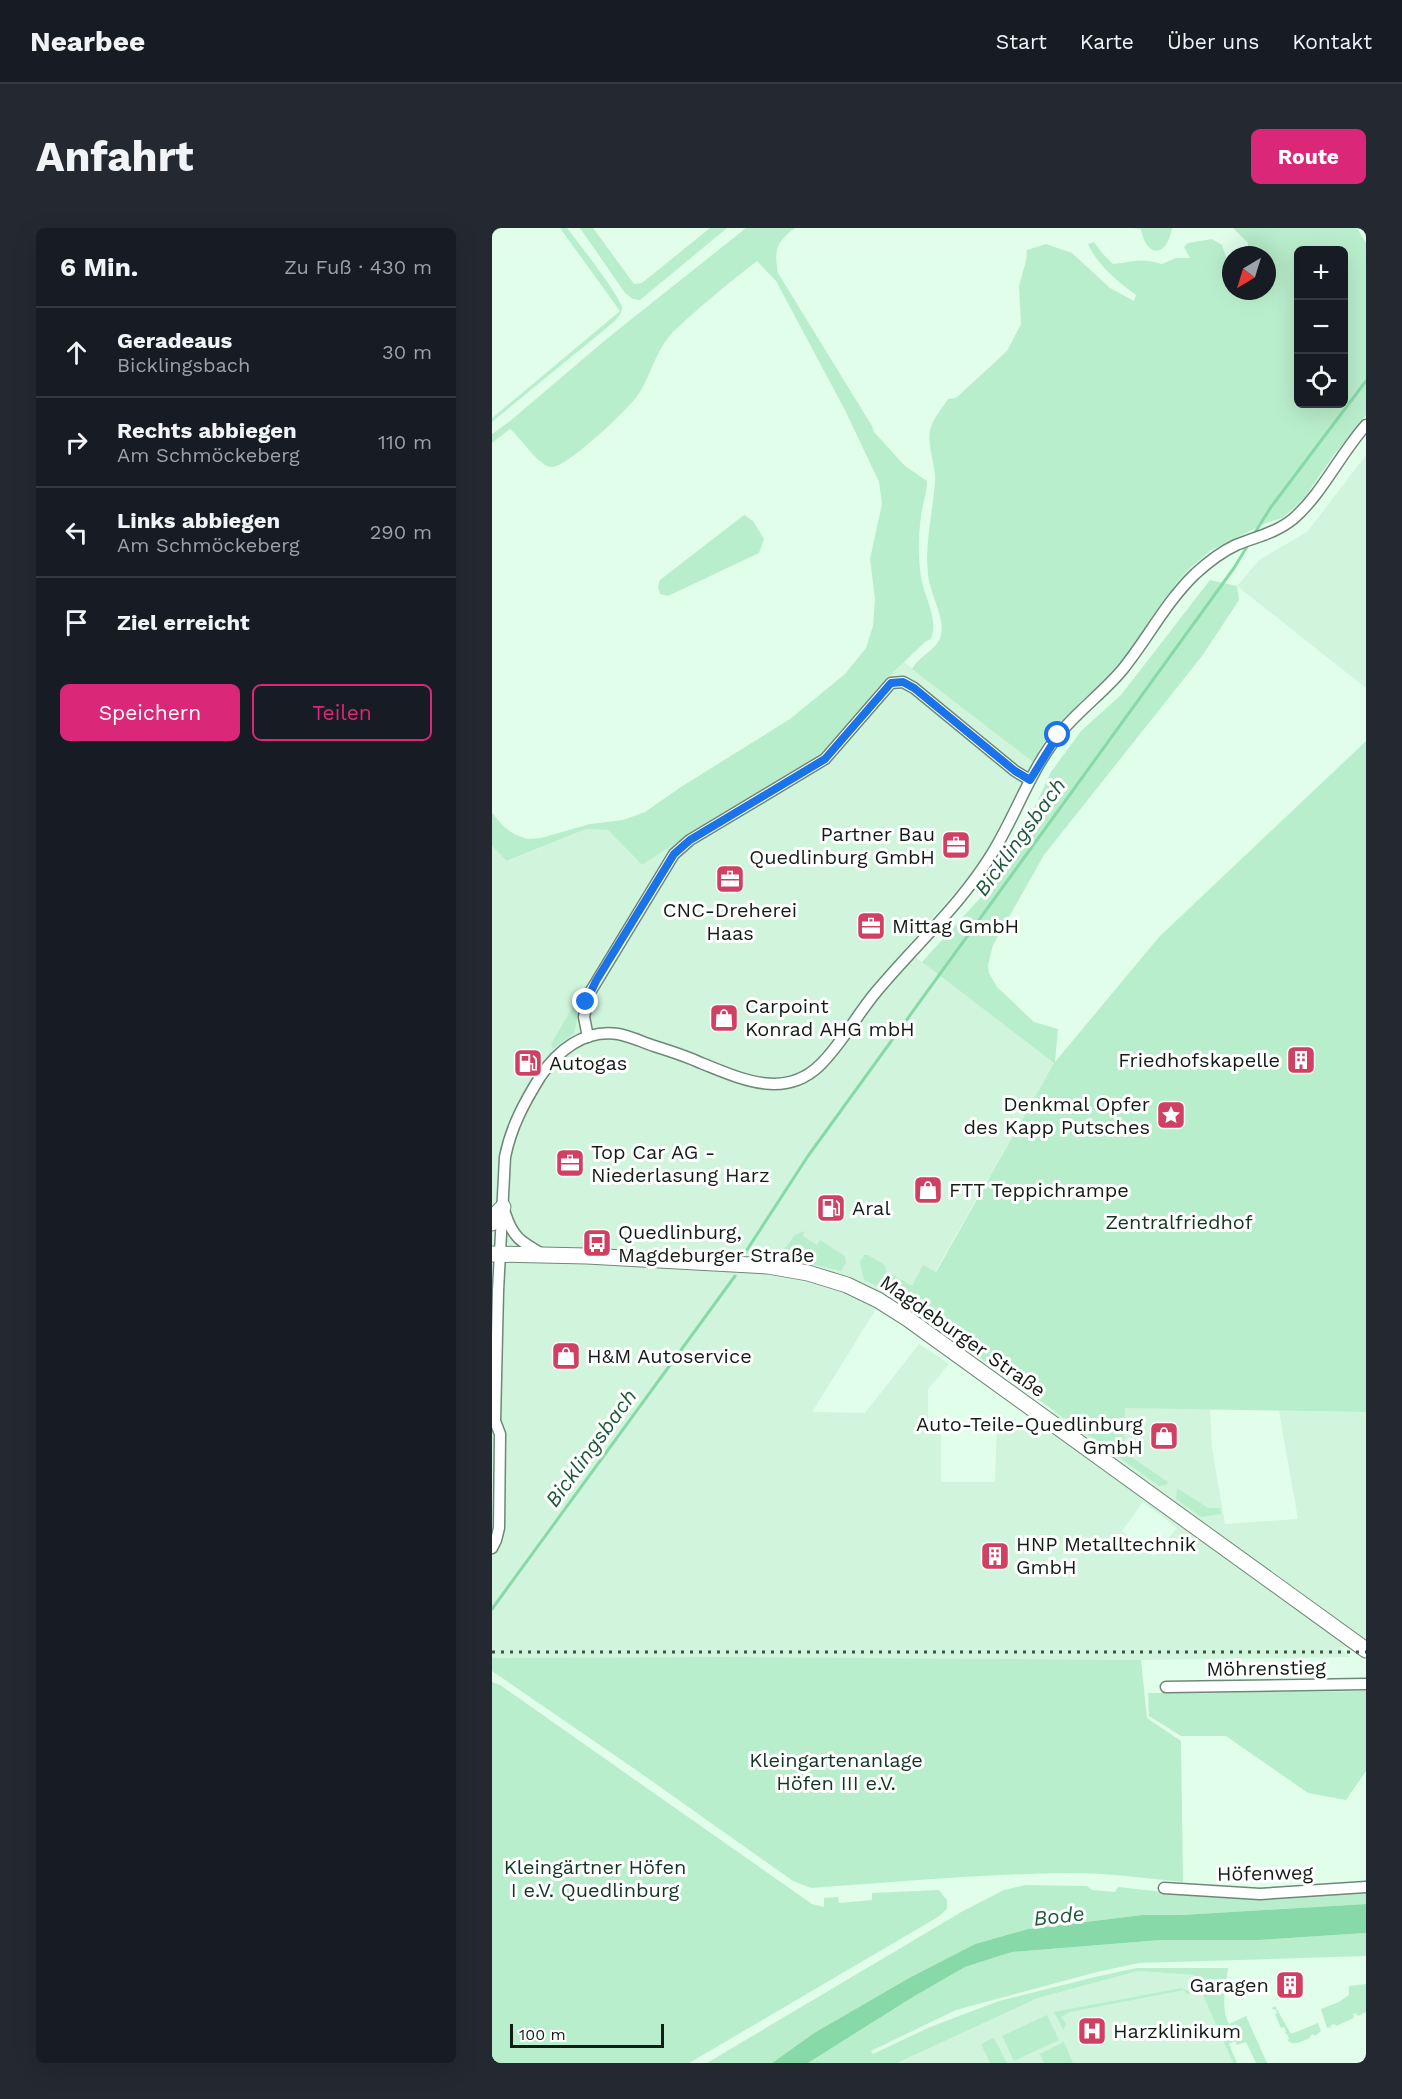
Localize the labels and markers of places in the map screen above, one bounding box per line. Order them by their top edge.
place label: Partner Bau Quedlinburg GmbH [749,822,935,869]
office icon: Partner Bau Quedlinburg GmbH [940,829,972,861]
office icon: CNC-Dreherei Haas [714,863,746,895]
place label: CNC-Dreherei Haas [663,898,797,945]
office icon: Mittag GmbH [855,910,887,942]
place label: Mittag GmbH [892,914,1019,938]
place label: Carpoint Konrad AHG mbH [745,994,915,1041]
shop icon: Carpoint Konrad AHG mbH [708,1002,740,1034]
building icon: Friedhofskapelle [1285,1044,1317,1076]
fuel station icon: Autogas [512,1047,544,1079]
place label: Friedhofskapelle [1118,1048,1280,1072]
place label: Autogas [549,1051,627,1075]
place label: Denkmal Opfer des Kapp Putsches [963,1092,1150,1139]
place icon: Denkmal Opfer des Kapp Putsches [1155,1099,1187,1131]
place label: Top Car AG - Niederlasung Harz [591,1140,770,1187]
office icon: Top Car AG - Niederlasung Harz [554,1147,586,1179]
shop icon: FTT Teppichrampe [912,1174,944,1206]
place label: FTT Teppichrampe [949,1178,1129,1202]
fuel station icon: Aral [815,1192,847,1224]
place label: Aral [852,1196,891,1220]
place label: Quedlinburg, Magdeburger Straße [618,1220,815,1267]
bus stop icon: Quedlinburg, Magdeburger Straße [581,1227,613,1259]
shop icon: H&M Autoservice [550,1340,582,1372]
place label: H&M Autoservice [587,1344,752,1368]
place label: Auto-Teile-Quedlinburg GmbH [916,1412,1143,1459]
shop icon: Auto-Teile-Quedlinburg GmbH [1148,1420,1180,1452]
place label: HNP Metalltechnik GmbH [1016,1532,1196,1579]
building icon: HNP Metalltechnik GmbH [979,1540,1011,1572]
building icon: Garagen [1274,1969,1306,2001]
place label: Garagen [1189,1973,1269,1997]
hospital icon: Harzklinikum [1076,2015,1108,2047]
place label: Harzklinikum [1113,2019,1241,2043]

